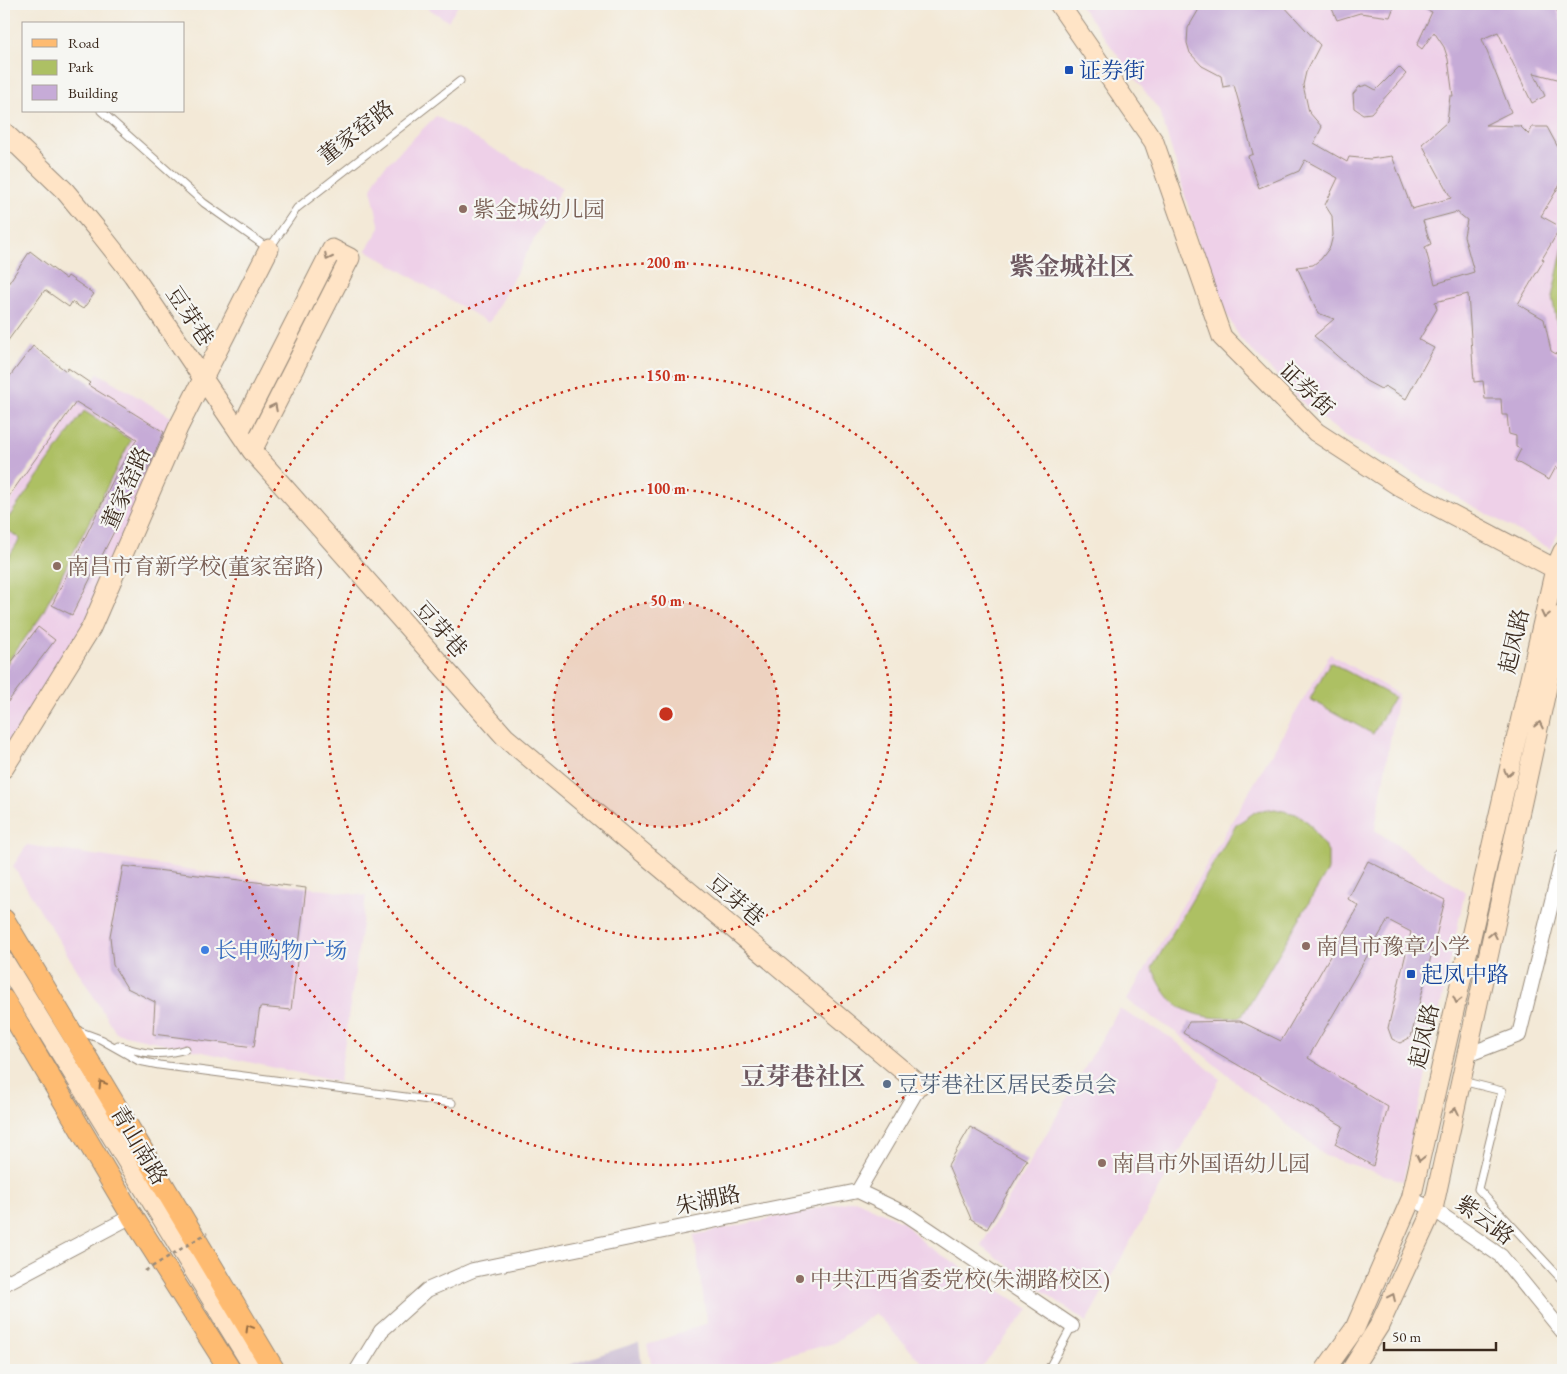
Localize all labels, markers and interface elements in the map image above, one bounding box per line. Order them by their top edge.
legend [22,22,185,112]
text: Road [68,33,100,52]
place label: 证券街 [1079,56,1145,85]
text: Park [68,57,95,76]
marker: 证券街 [1063,64,1075,76]
text: Building [68,83,118,102]
street label: 董家窑路 [312,93,400,171]
place label: 紫金城幼儿园 [473,195,605,224]
marker: 紫金城幼儿园 [457,203,469,215]
district label: 紫金城社区 [1009,250,1135,282]
one-way arrow [324,252,334,261]
text: 200 m [646,253,686,272]
street label: 豆芽巷 [160,281,220,351]
street label: 证券街 [1273,356,1341,422]
text: 150 m [646,366,686,385]
one-way arrow [268,403,278,412]
street label: 董家窑路 [95,442,157,534]
text: 100 m [646,479,686,498]
place label: 南昌市育新学校(董家窑路) [67,552,323,581]
marker: 南昌市育新学校(董家窑路) [51,560,63,572]
text: 50 m [650,591,682,610]
street label: 豆芽巷 [408,595,474,663]
street label: 起凤路 [1492,606,1536,676]
one-way arrow [1540,610,1551,619]
centre of rings [657,705,675,723]
one-way arrow [1533,721,1544,730]
one-way arrow [1504,769,1514,778]
street label: 豆芽巷 [701,868,771,932]
one-way arrow [1487,931,1498,940]
place label: 南昌市豫章小学 [1316,932,1470,961]
place label: 长申购物广场 [215,936,347,965]
marker: 南昌市豫章小学 [1300,940,1312,952]
marker: 长申购物广场 [199,944,211,956]
place label: 起凤中路 [1421,960,1509,989]
marker: 起凤中路 [1405,968,1417,980]
one-way arrow [1452,995,1463,1004]
street label: 起凤路 [1402,1001,1446,1071]
district label: 豆芽巷社区 [740,1060,866,1092]
place label: 豆芽巷社区居民委员会 [897,1070,1117,1099]
marker: 豆芽巷社区居民委员会 [881,1078,893,1090]
one-way arrow [99,1081,109,1090]
street label: 青山南路 [104,1100,174,1190]
one-way arrow [1449,1107,1460,1116]
place label: 南昌市外国语幼儿园 [1112,1149,1310,1178]
one-way arrow [1415,1154,1426,1163]
marker: 南昌市外国语幼儿园 [1096,1157,1108,1169]
street label: 朱湖路 [673,1179,743,1221]
street label: 紫云路 [1450,1189,1520,1251]
place label: 中共江西省委党校(朱湖路校区) [810,1265,1110,1294]
marker: 中共江西省委党校(朱湖路校区) [794,1273,806,1285]
one-way arrow [1386,1293,1396,1302]
scale bar [1384,1319,1497,1351]
one-way arrow [245,1325,255,1334]
text: 50 m [1392,1327,1421,1346]

